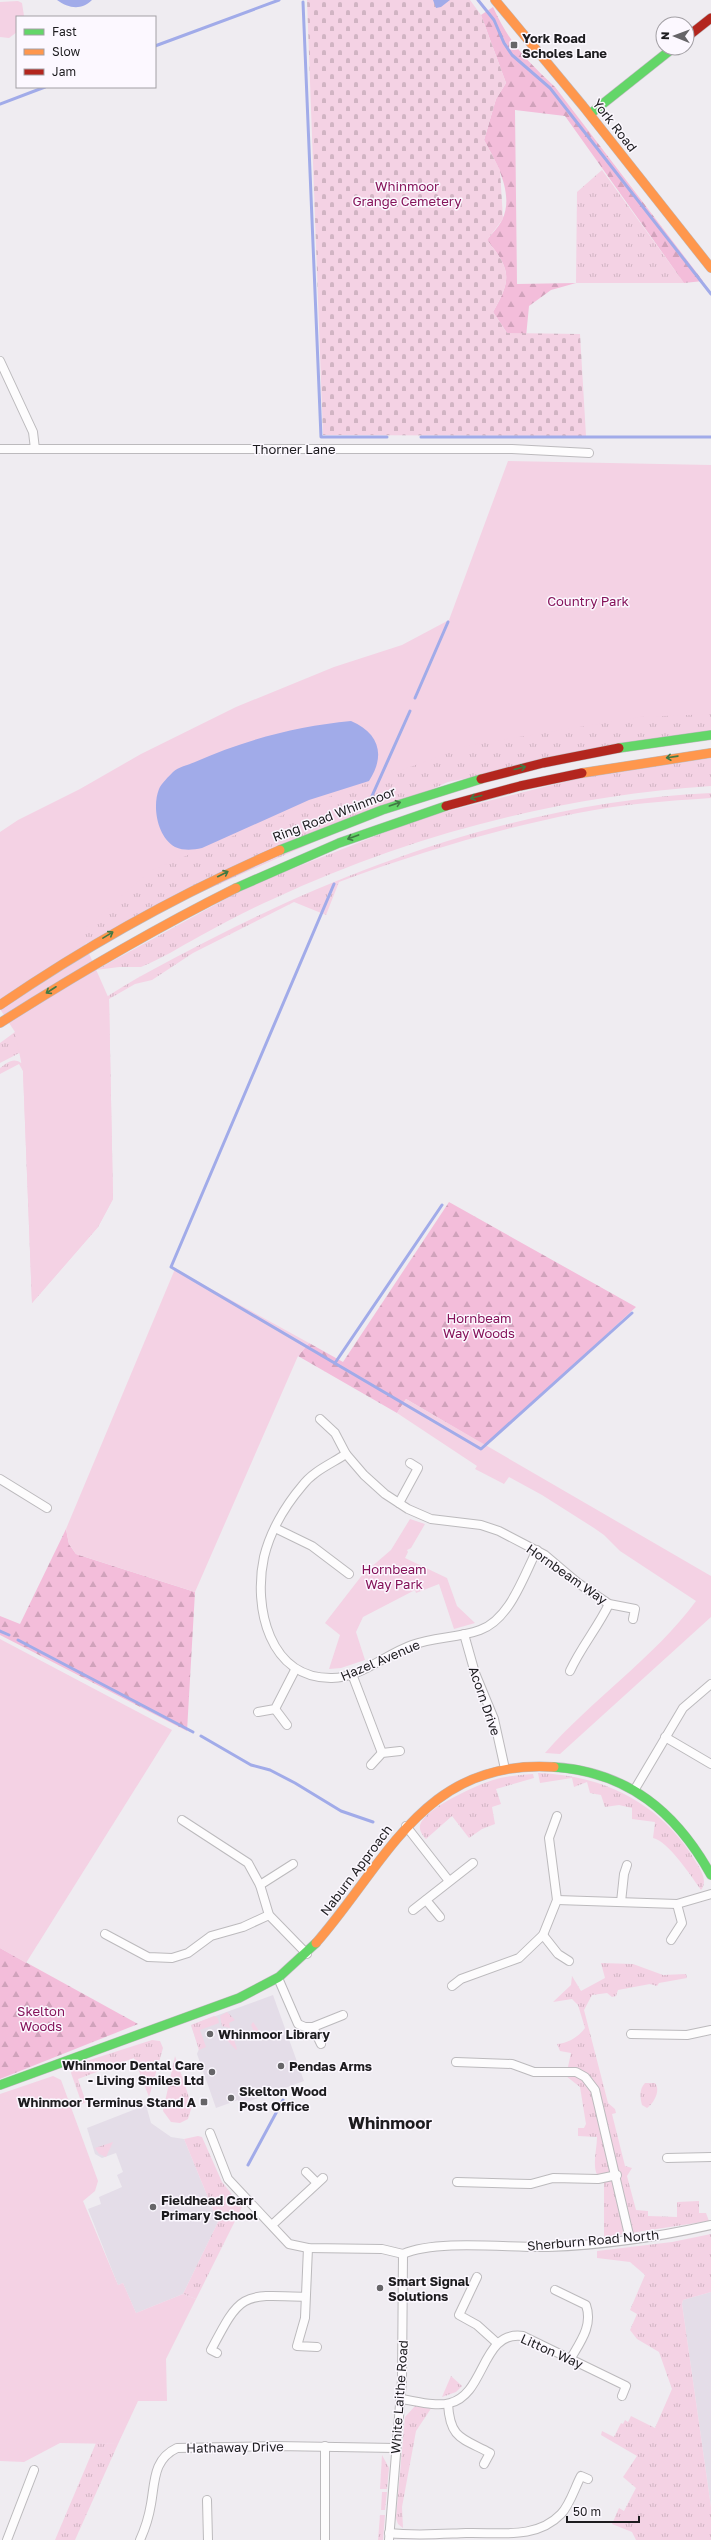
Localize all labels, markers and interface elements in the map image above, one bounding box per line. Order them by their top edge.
legend [16,16,156,88]
north arrow [655,16,695,56]
text: Fast [52,24,77,39]
place label: York Road Scholes Lane [522,30,607,61]
text: N [658,32,671,40]
marker: York Road Scholes Lane [509,40,519,50]
text: Slow [52,44,80,59]
text: Jam [52,64,76,79]
street label: York Road [589,95,641,155]
park label: Whinmoor Grange Cemetery [352,178,462,209]
street label: Thorner Lane [252,441,336,457]
park label: Country Park [547,593,630,609]
one-way arrow [666,753,679,761]
one-way arrow [513,764,526,771]
street label: Ring Road Whinmoor [270,783,398,845]
one-way arrow [470,794,483,801]
one-way arrow [388,800,401,807]
one-way arrow [347,833,359,841]
one-way arrow [217,870,229,877]
one-way arrow [102,930,114,938]
one-way arrow [45,987,57,995]
park label: Hornbeam Way Woods [443,1310,515,1341]
street label: Hornbeam Way [524,1540,611,1608]
park label: Hornbeam Way Park [361,1561,427,1592]
street label: Hazel Avenue [338,1636,422,1684]
street label: Acorn Drive [466,1664,504,1738]
street label: Naburn Approach [317,1822,395,1918]
park label: Skelton Woods [17,2003,65,2034]
place label: Whinmoor Library [218,2026,330,2042]
marker: Whinmoor Library [205,2029,215,2039]
place label: Whinmoor Dental Care - Living Smiles Ltd [62,2057,204,2088]
place label: Pendas Arms [289,2058,372,2074]
marker: Pendas Arms [276,2061,286,2071]
marker: Whinmoor Dental Care - Living Smiles Ltd [207,2067,217,2077]
place label: Skelton Wood Post Office [239,2083,327,2114]
marker: Skelton Wood Post Office [226,2093,236,2103]
place label: Whinmoor Terminus Stand A [18,2094,197,2110]
marker: Whinmoor Terminus Stand A [199,2097,209,2107]
district label: Whinmoor [348,2112,432,2133]
place label: Fieldhead Carr Primary School [161,2192,258,2223]
marker: Fieldhead Carr Primary School [148,2202,158,2212]
street label: Sherburn Road North [526,2226,660,2254]
place label: Smart Signal Solutions [388,2273,470,2304]
marker: Smart Signal Solutions [375,2283,385,2293]
street label: Litton Way [518,2330,586,2372]
street label: White Laithe Road [387,2340,411,2454]
street label: Hathaway Drive [186,2438,284,2456]
scale bar [567,2498,639,2524]
text: 50 m [573,2504,601,2519]

